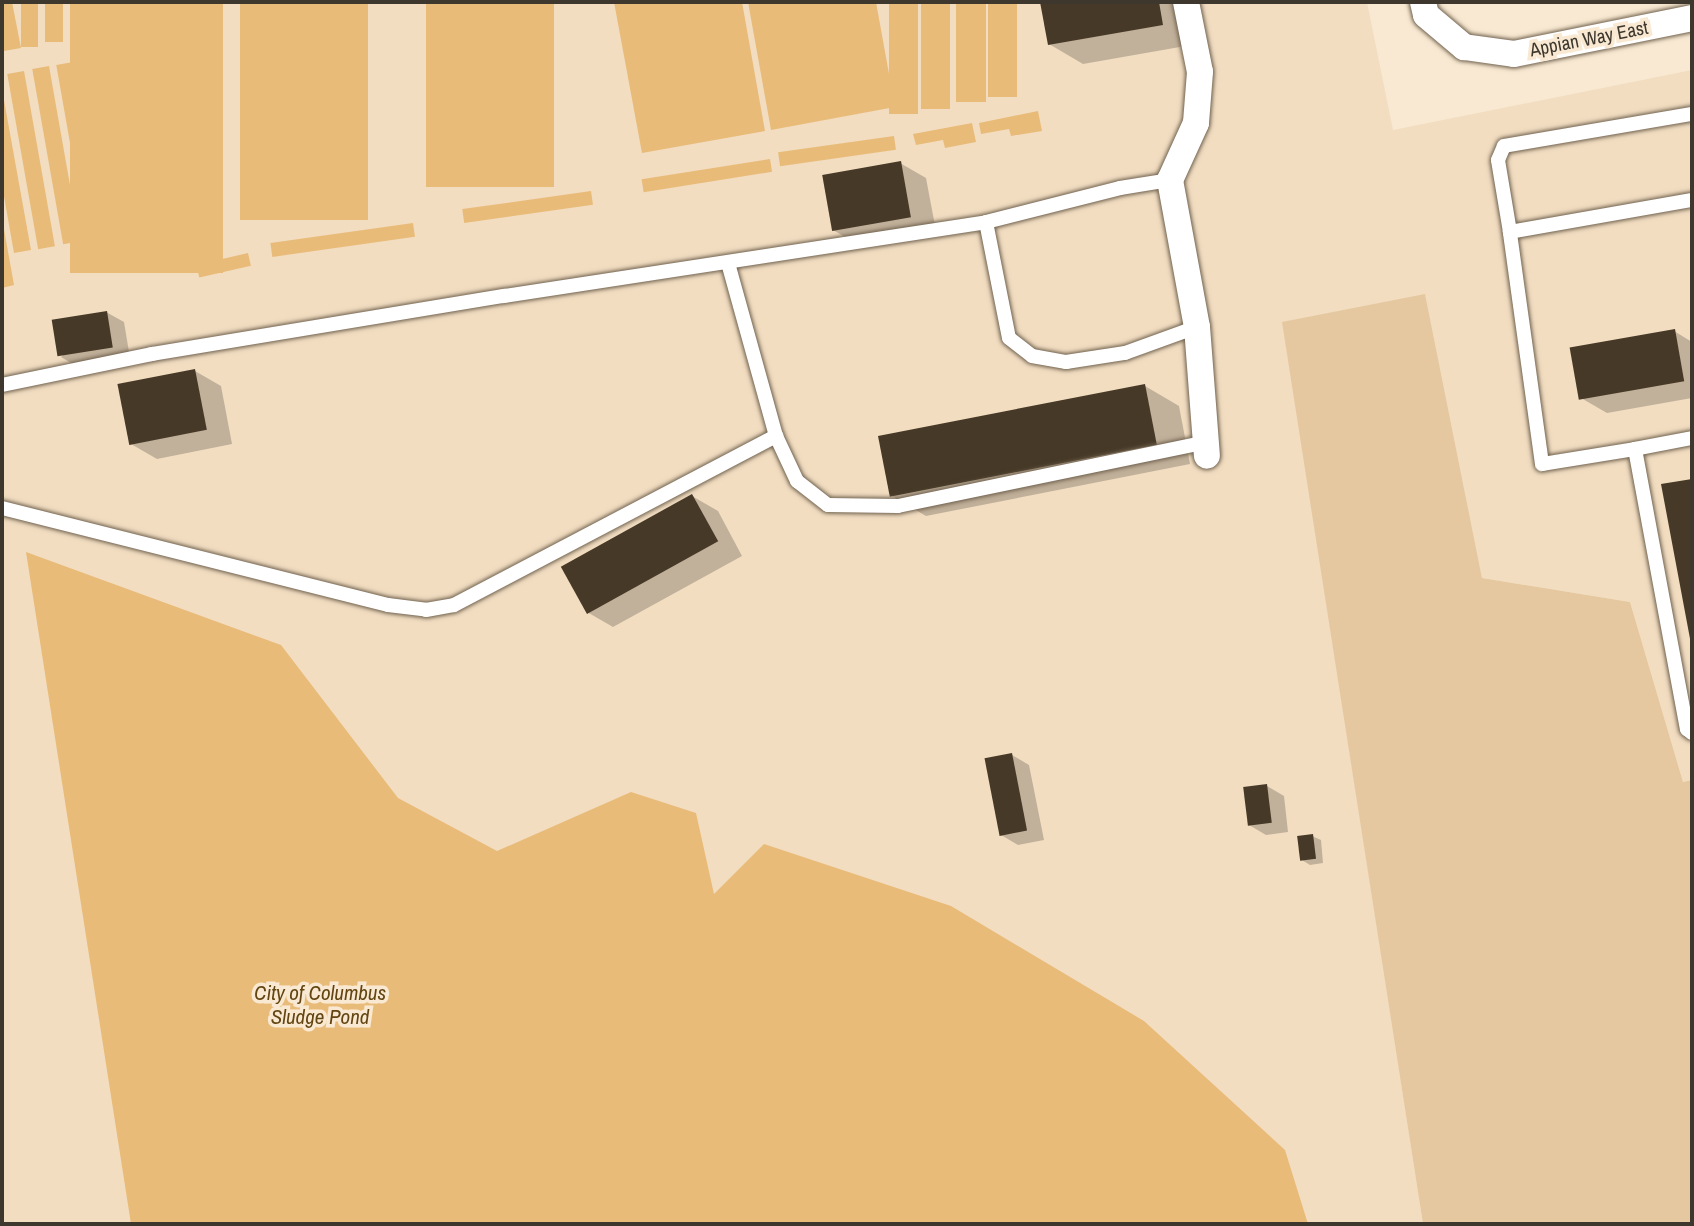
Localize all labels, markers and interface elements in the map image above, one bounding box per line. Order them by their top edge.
street label: Appian Way East [1528,16,1650,62]
water label: City of Columbus Sludge Pond [254,980,386,1030]

